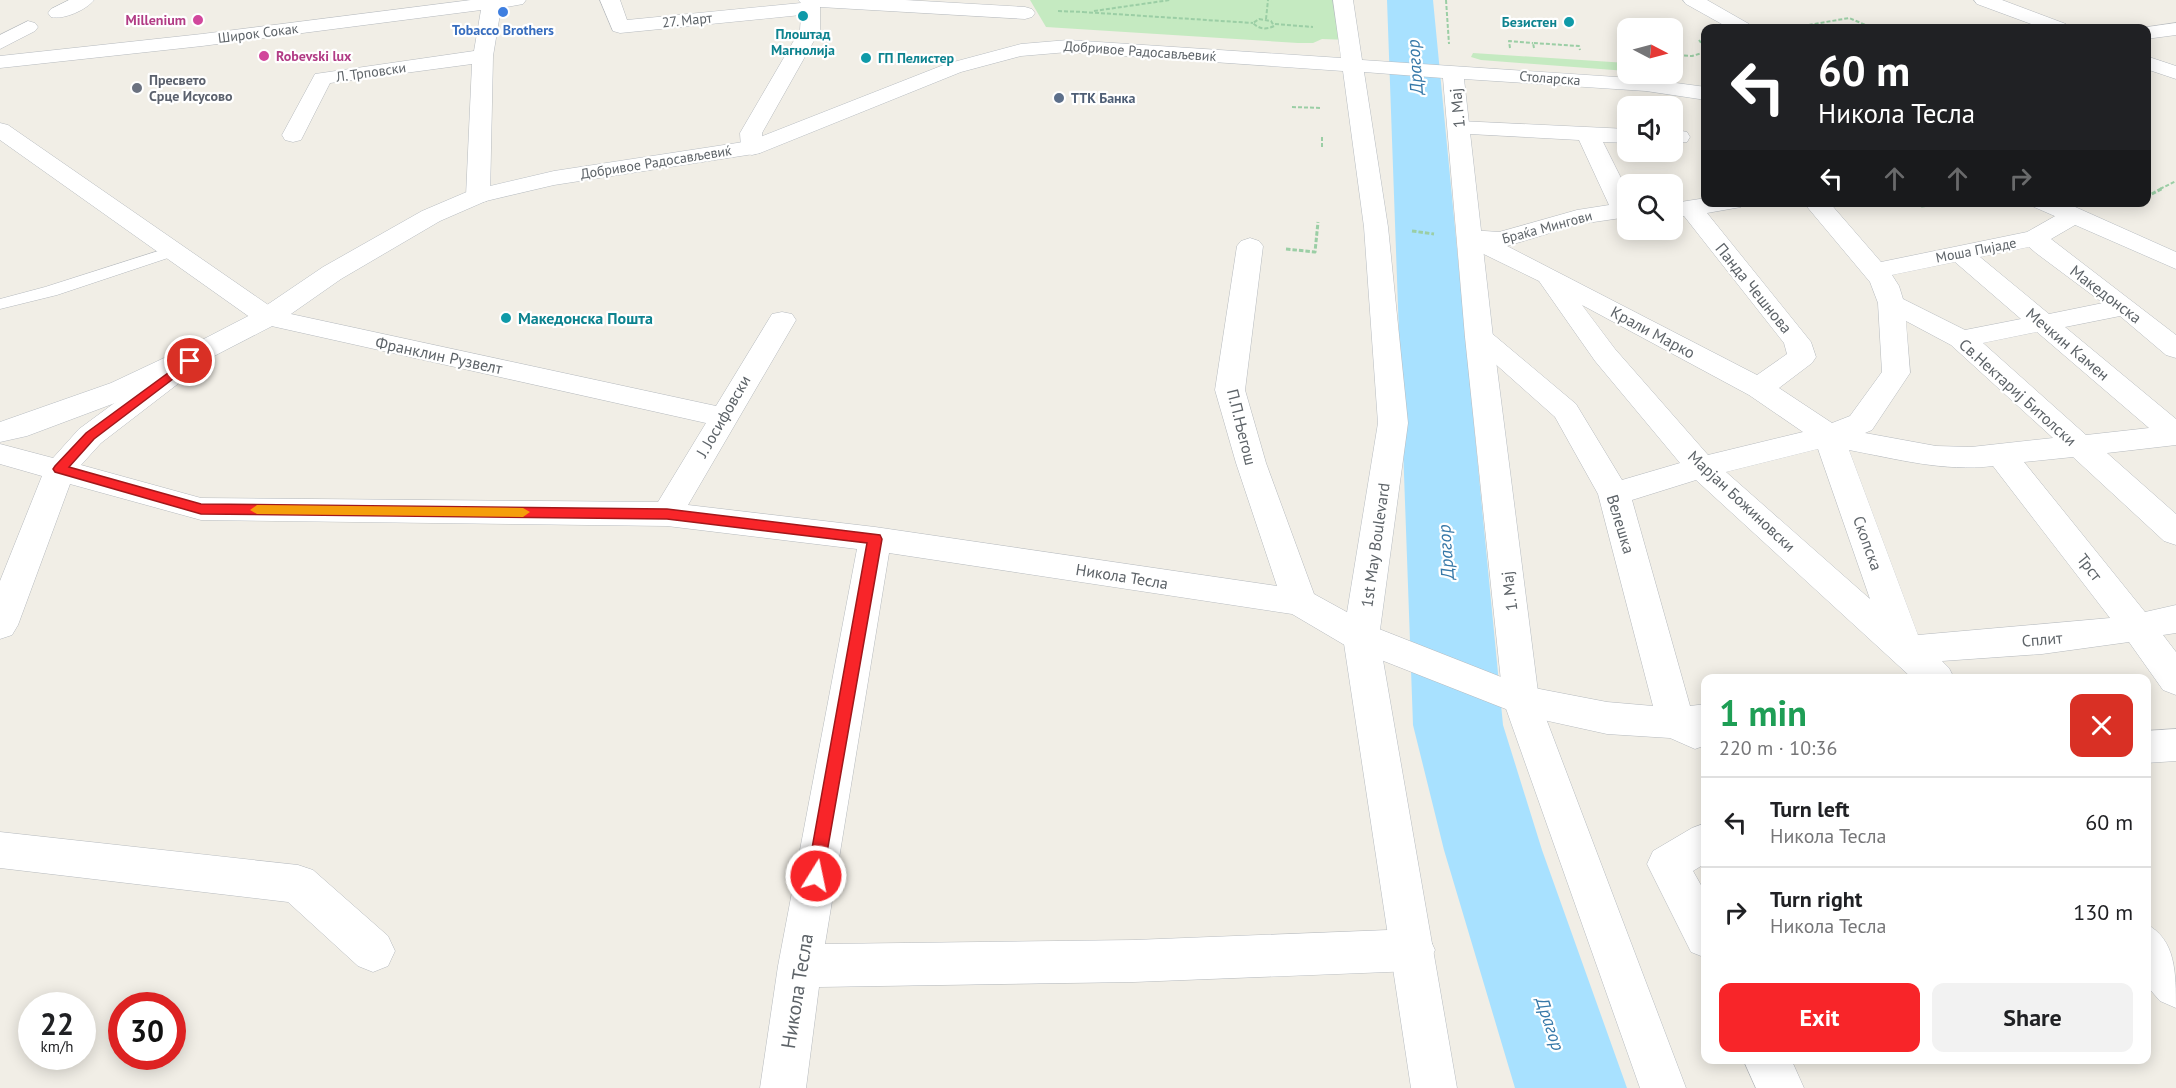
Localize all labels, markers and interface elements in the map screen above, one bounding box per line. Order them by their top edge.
marker: Tobacco Brothers [496,5,510,19]
street label: 27. Март [661,8,713,32]
marker: Плоштад Магнолија [796,9,810,23]
place label: Millenium [125,11,186,29]
marker: Millenium [191,13,205,27]
place label: Безистен [1502,13,1557,31]
marker: Безистен [1562,15,1576,29]
north arrow [1617,18,1683,84]
map controls [1617,18,1683,240]
street label: Широк Сокак [217,19,299,47]
place label: Tobacco Brothers [452,21,554,39]
place label: Плоштад Магнолија [771,25,835,59]
street label: Добривое Радосављевиќ [1063,37,1217,65]
water label: Драгор [1401,39,1428,97]
text: 60 m [1818,43,1910,98]
place label: Robevski lux [276,47,352,65]
icon: left [1719,48,1797,126]
marker: Robevski lux [257,49,271,63]
place label: ГП Пелистер [878,49,954,67]
marker: ГП Пелистер [859,51,873,65]
street label: Л. Трповски [334,58,407,86]
street label: Столарска [1519,67,1581,89]
place label: Пресвето Срце Исусово [149,71,233,105]
marker: Пресвето Срце Исусово [130,81,144,95]
street label: 1. Мај [1445,87,1469,129]
place label: ТТК Банка [1071,89,1135,107]
marker: ТТК Банка [1052,91,1066,105]
button: sound [1617,96,1683,162]
text: Никола Тесла [1818,96,1975,130]
street label: Добривое Радосављевиќ [579,141,733,183]
icon: left [1815,162,1848,195]
icon: ahead [1878,162,1911,195]
icon: ahead [1941,162,1974,195]
icon: right [2004,162,2037,195]
button: search [1617,174,1683,240]
street label: Браќа Мингови [1500,206,1594,248]
street label: Моша Пијаде [1934,233,2018,267]
street label: Панда Чешнова [1711,239,1797,337]
street label: Македонска [2066,261,2146,327]
street label: Крали Марко [1607,301,1699,363]
street label: Мечкин Камен [2022,303,2114,385]
place label: Македонска Пошта [518,308,653,328]
marker: Македонска Пошта [499,311,513,325]
street label: Франклин Рузвелт [374,332,505,378]
street label: Св.Нектариј Битолски [1955,334,2081,450]
pin [164,335,215,386]
icon: arrive [173,344,206,377]
street label: Ј. Јосифовски [691,371,754,461]
street label: П.П.Његош [1223,387,1261,467]
street label: Марјан Божиновски [1684,446,1800,556]
street label: 1st May Boulevard [1356,481,1394,609]
street label: Велешка [1603,492,1639,556]
street label: Скопска [1849,513,1887,573]
water label: Драгор [1432,524,1459,582]
street label: Трст [2073,549,2107,585]
street label: Никола Тесла [1074,559,1170,593]
street label: 1. Мај [1497,570,1521,612]
street label: Сплит [2021,627,2064,651]
text: 1 min [1719,689,1807,736]
button: close [2070,694,2133,757]
text: 220 m · 10:36 [1719,735,1837,761]
text: Turn left [1770,795,1850,823]
icon: left [1719,806,1752,839]
text: 60 m [2085,808,2133,836]
text: Никола Тесла [1770,823,1886,849]
position arrow [784,844,848,908]
text: Turn right [1770,885,1862,913]
icon: right [1719,896,1752,929]
text: 130 m [2073,898,2133,926]
text: Никола Тесла [1770,913,1886,939]
street label: Никола Тесла [775,931,819,1051]
button: Exit [1719,983,1920,1052]
button: Share [1932,983,2133,1052]
speed limit sign: 30 [108,992,186,1070]
water label: Драгор [1530,992,1570,1054]
text: 22 [40,1004,74,1043]
text: km/h [41,1037,73,1056]

